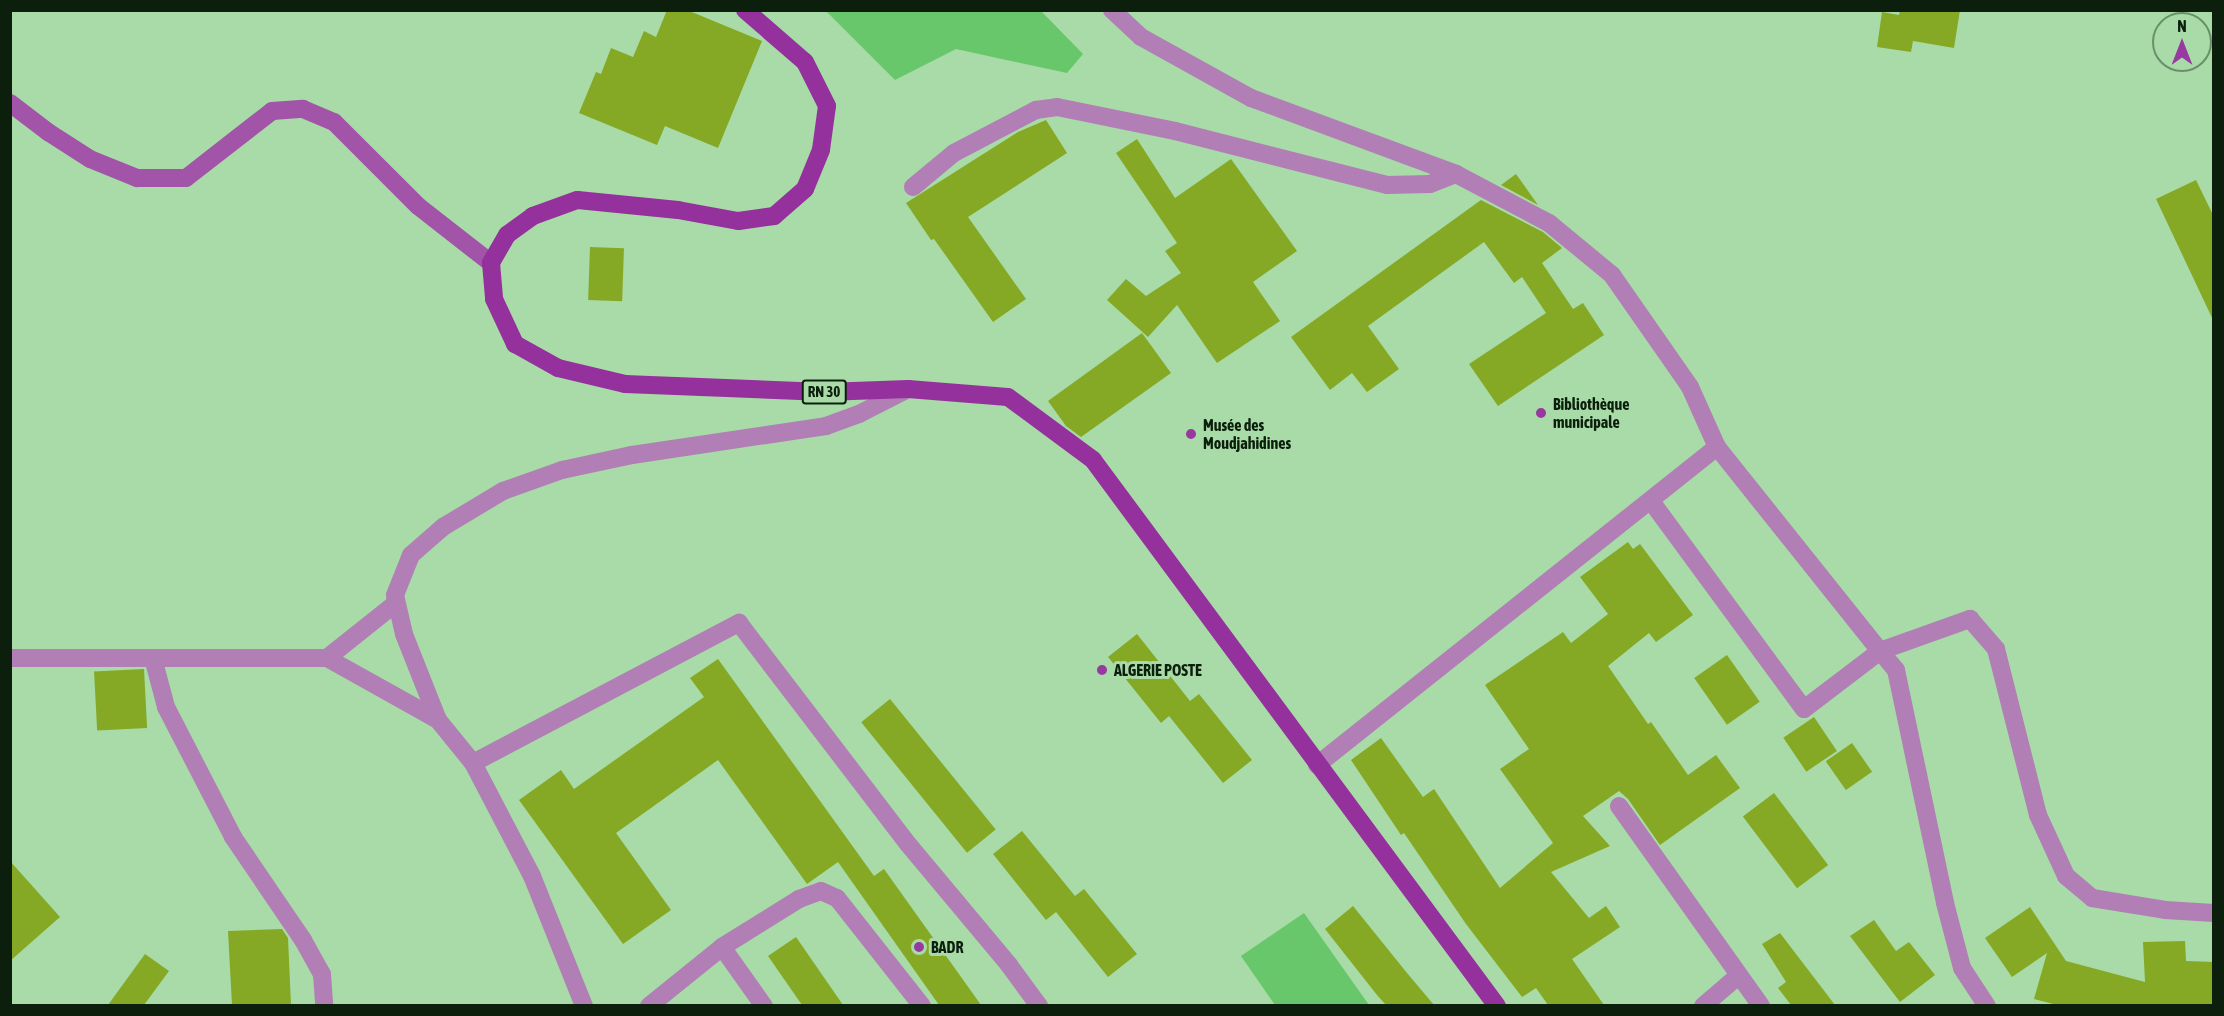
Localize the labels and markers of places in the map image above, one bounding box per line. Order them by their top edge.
place label: Bibliothèque municipale [1553,394,1629,432]
marker: Bibliothèque municipale [1534,406,1548,420]
place label: Musée des Moudjahidines [1203,415,1291,453]
marker: Musée des Moudjahidines [1184,427,1198,441]
place label: ALGERIE POSTE [1114,660,1202,680]
marker: ALGERIE POSTE [1095,663,1109,677]
place label: BADR [931,937,963,957]
marker: BADR [912,940,926,954]

